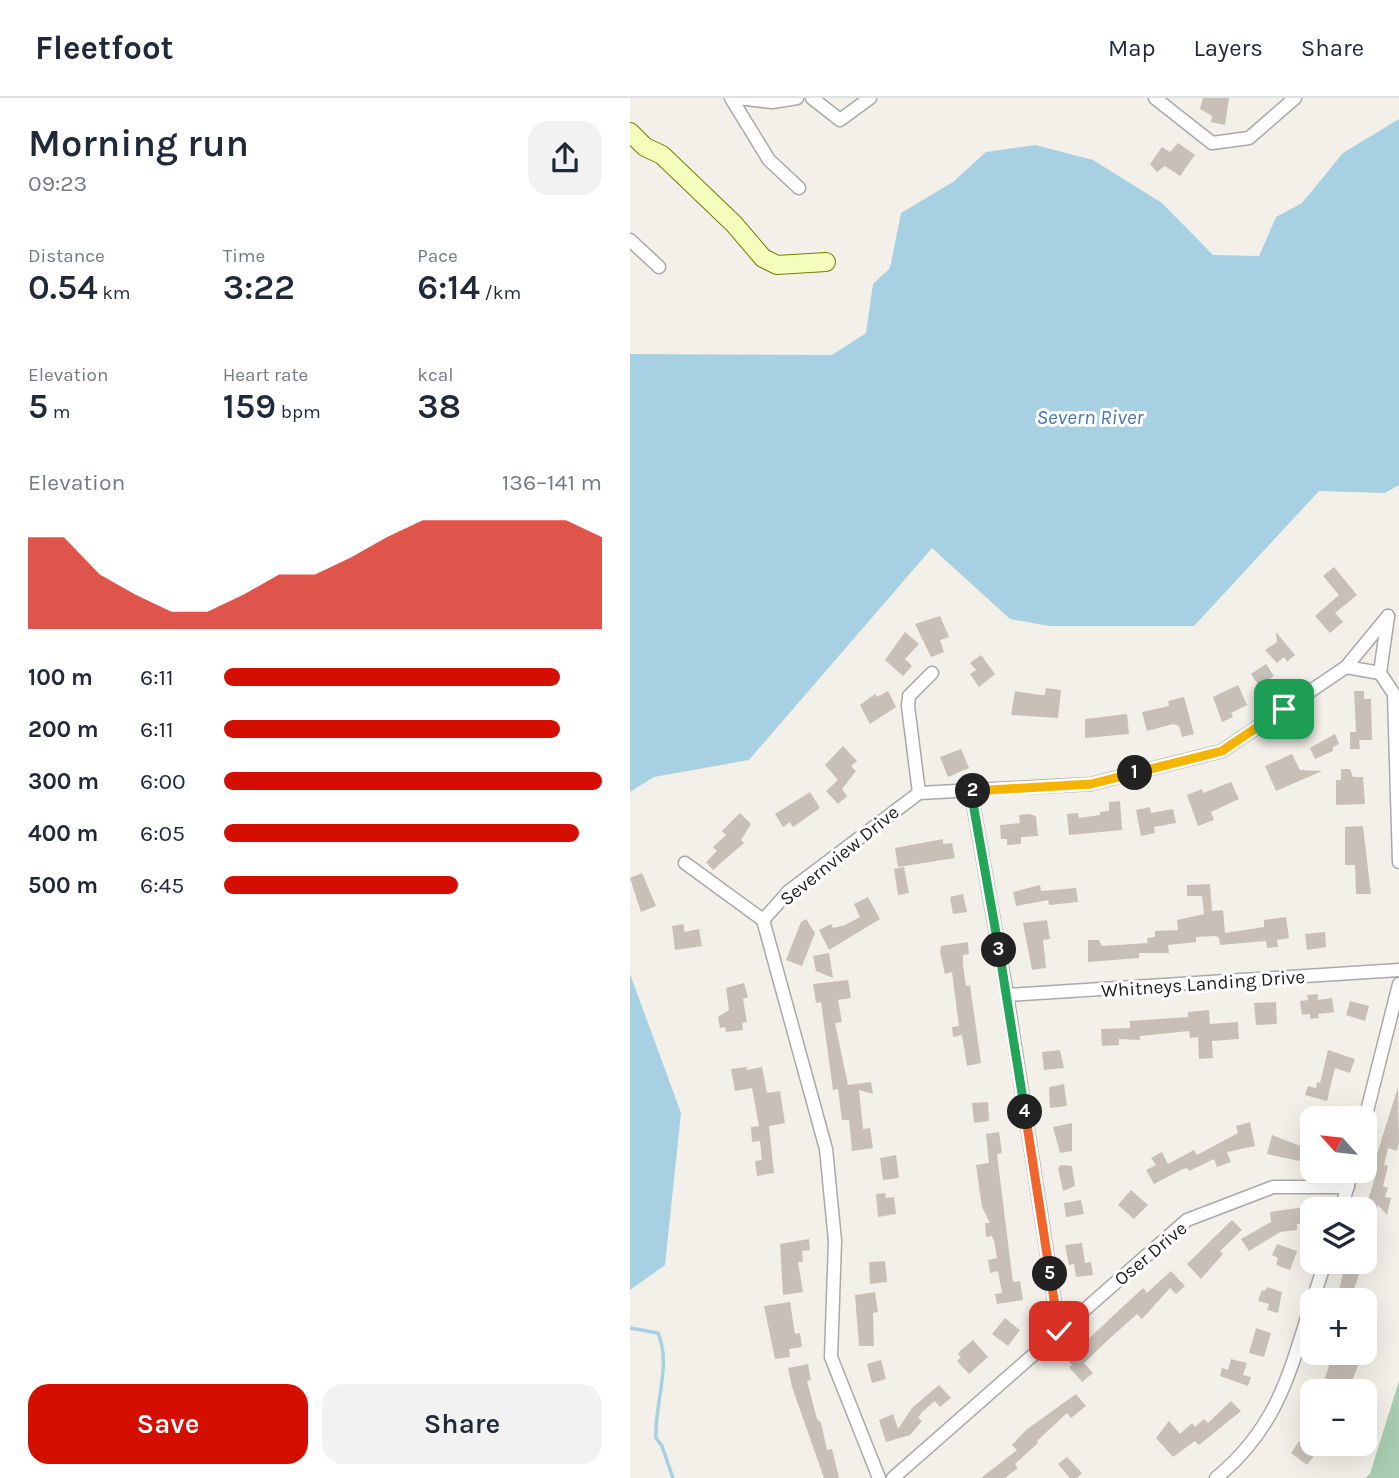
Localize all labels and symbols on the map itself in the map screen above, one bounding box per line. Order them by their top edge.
water label: Severn River [1036,405,1144,429]
pin [1254,679,1314,739]
pin: 1 [1118,756,1152,790]
pin: 2 [956,774,990,808]
street label: Severnview Drive [776,801,903,910]
pin: 3 [982,932,1016,968]
street label: Whitneys Landing Drive [1100,966,1306,1002]
pin: 4 [1008,1094,1042,1130]
north arrow [1300,1106,1377,1183]
street label: Oser Drive [1110,1217,1191,1290]
pin: 5 [1032,1256,1068,1292]
pin [1029,1301,1089,1361]

